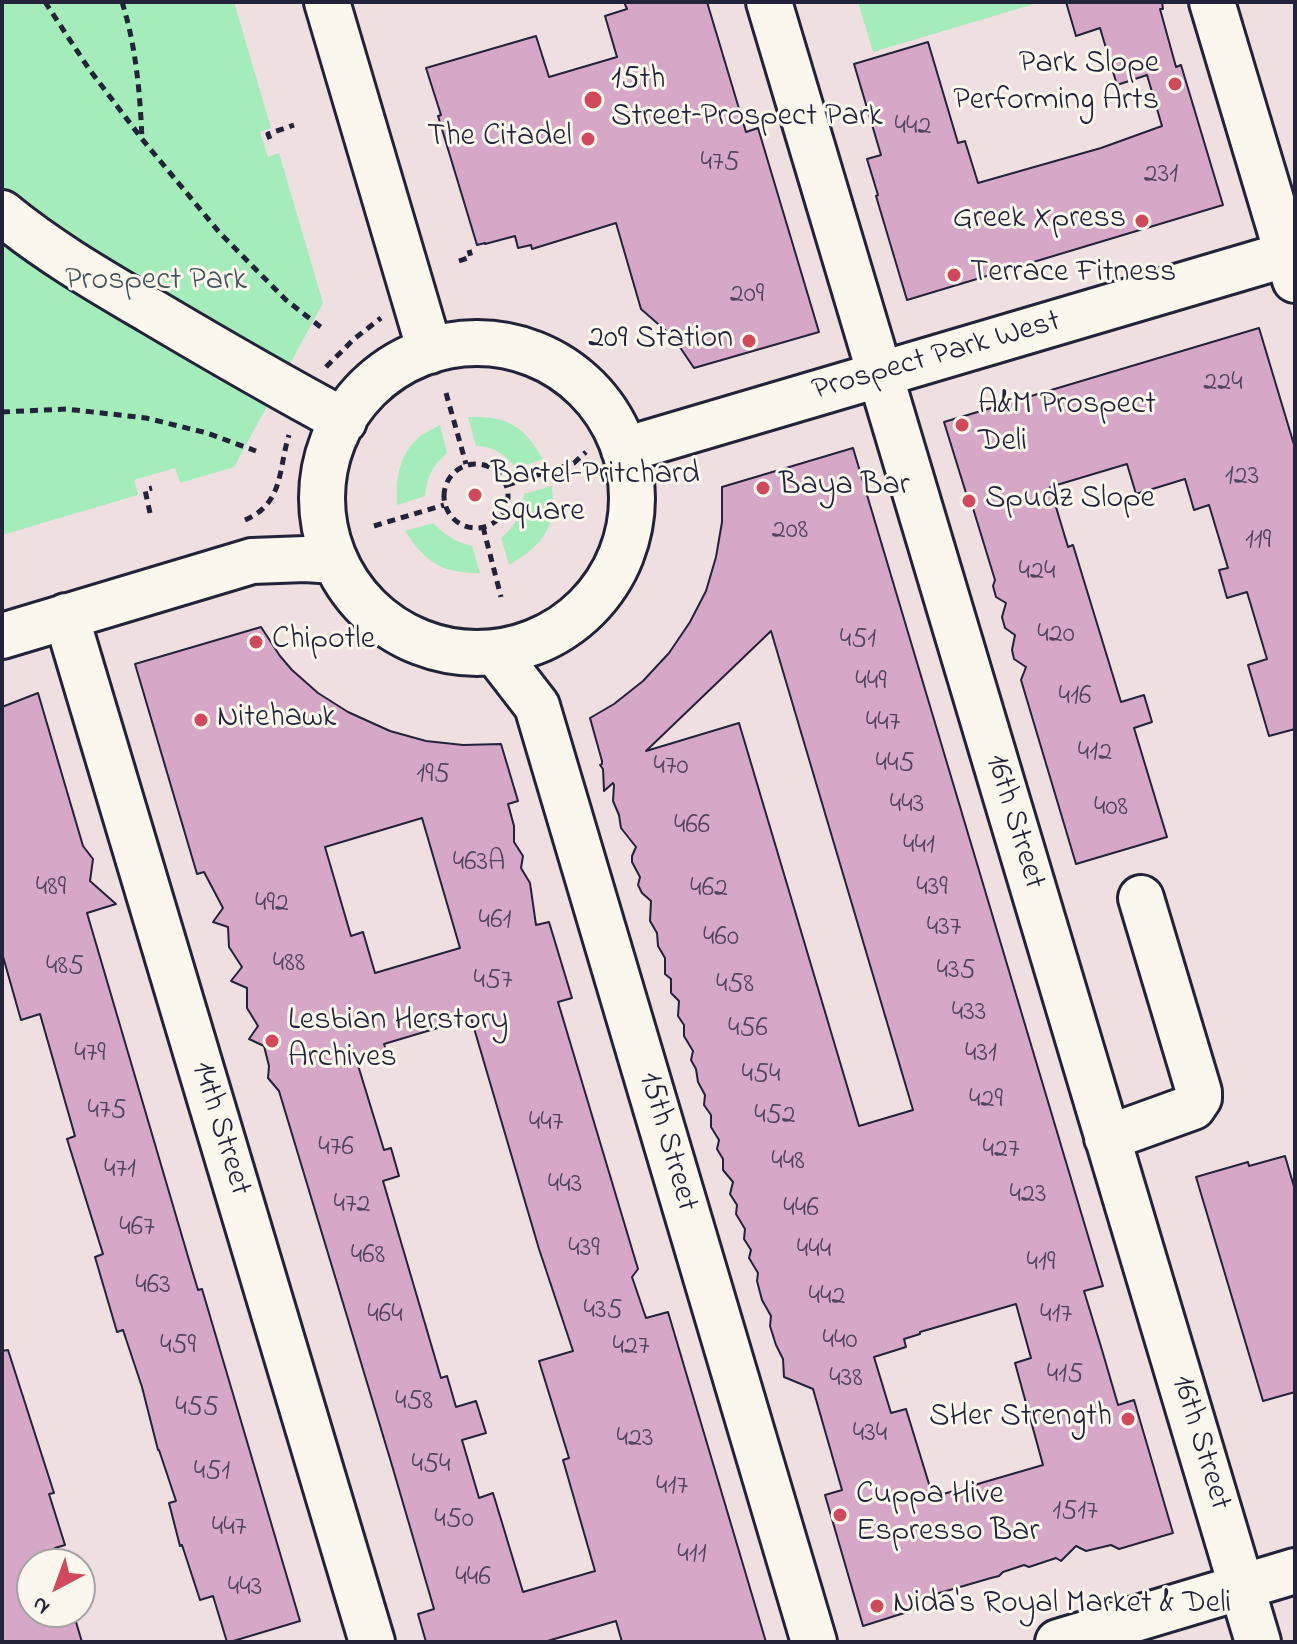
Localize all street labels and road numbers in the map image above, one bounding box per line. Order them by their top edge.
street label: Prospect Park West [809,304,1065,412]
street label: 16th Street [974,750,1052,894]
street label: 14th Street [180,1057,258,1201]
street label: 15th Street [628,1068,704,1216]
street label: 16th Street [1160,1371,1238,1515]

